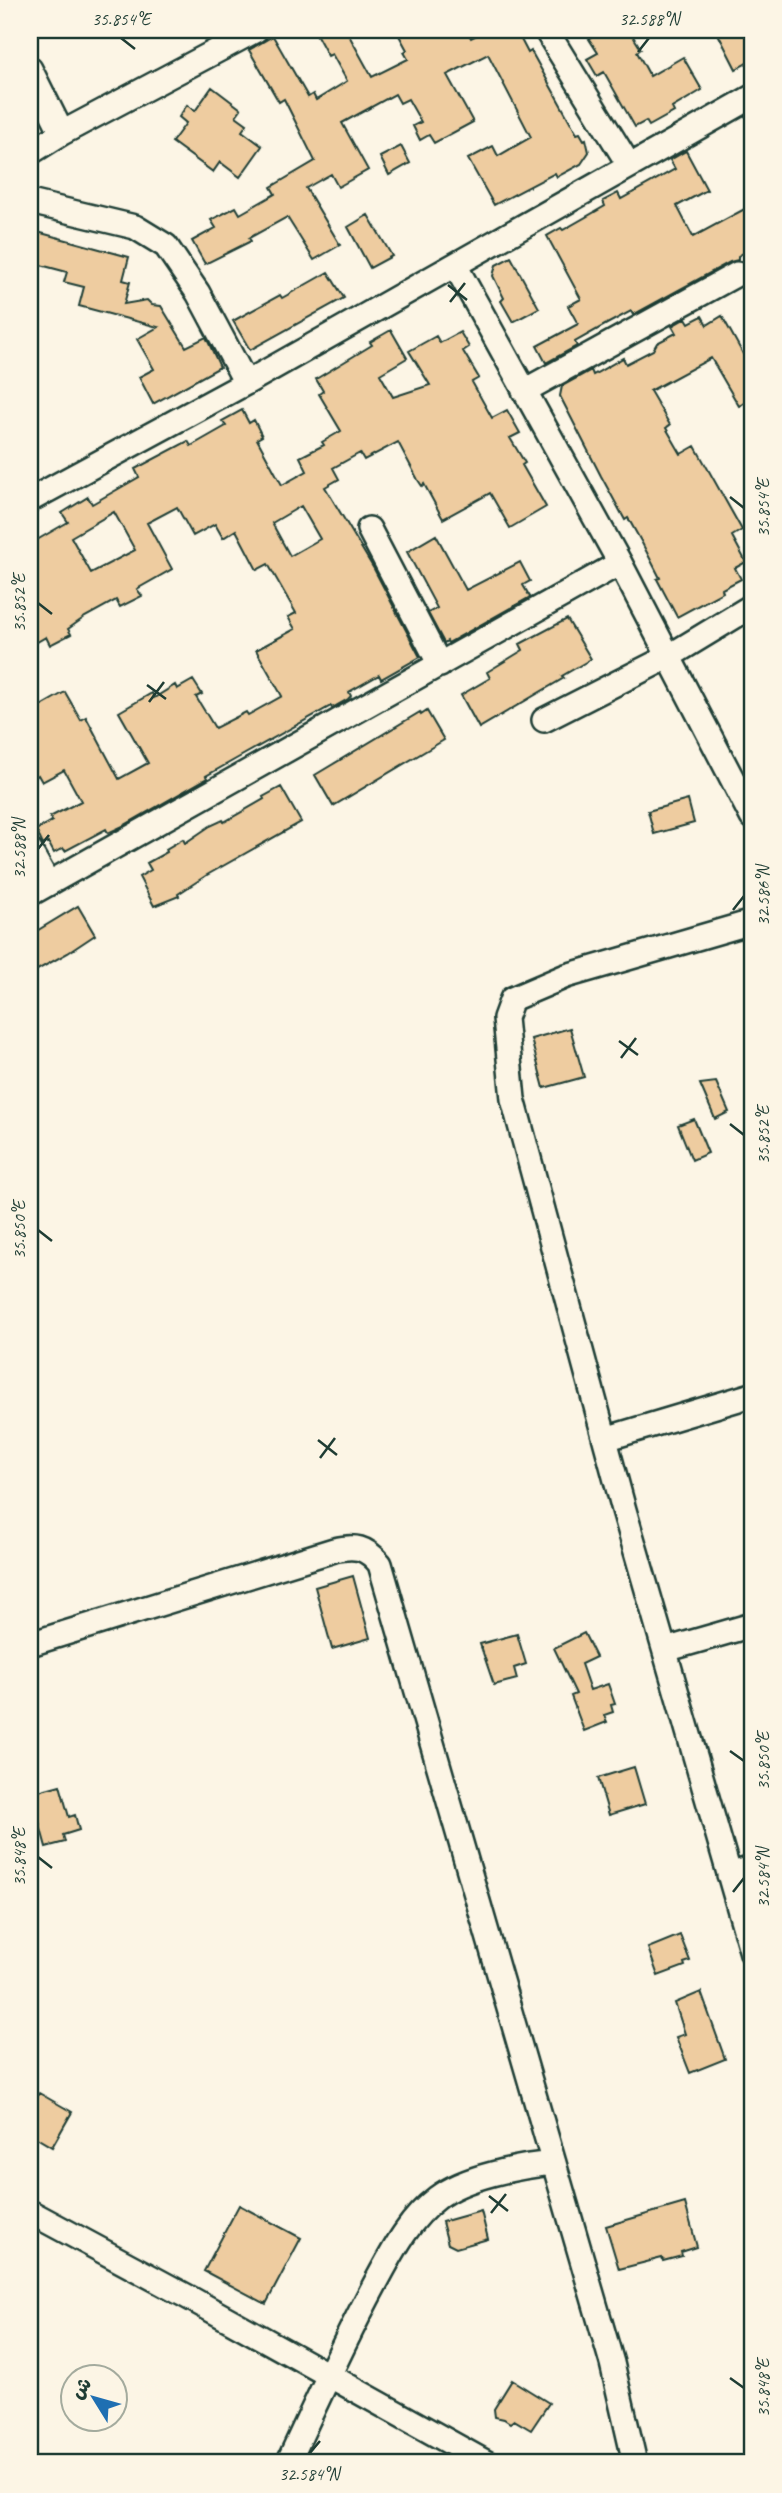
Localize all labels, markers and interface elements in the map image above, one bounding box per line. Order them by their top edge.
text: 35.854°E [92,8,153,30]
text: 32.588°N [619,8,682,30]
text: 35.854°E [752,476,774,537]
text: 35.852°E [8,571,30,632]
text: 32.588°N [8,816,30,879]
text: 32.586°N [752,863,774,926]
text: 35.852°E [752,1103,774,1164]
text: 35.850°E [8,1198,30,1259]
text: 35.850°E [752,1729,774,1790]
text: 35.848°E [8,1825,30,1886]
text: 32.584°N [752,1845,774,1908]
text: 35.848°E [752,2356,774,2417]
north arrow [60,2364,130,2434]
text: ش [65,2373,97,2404]
text: 32.584°N [279,2463,342,2485]

